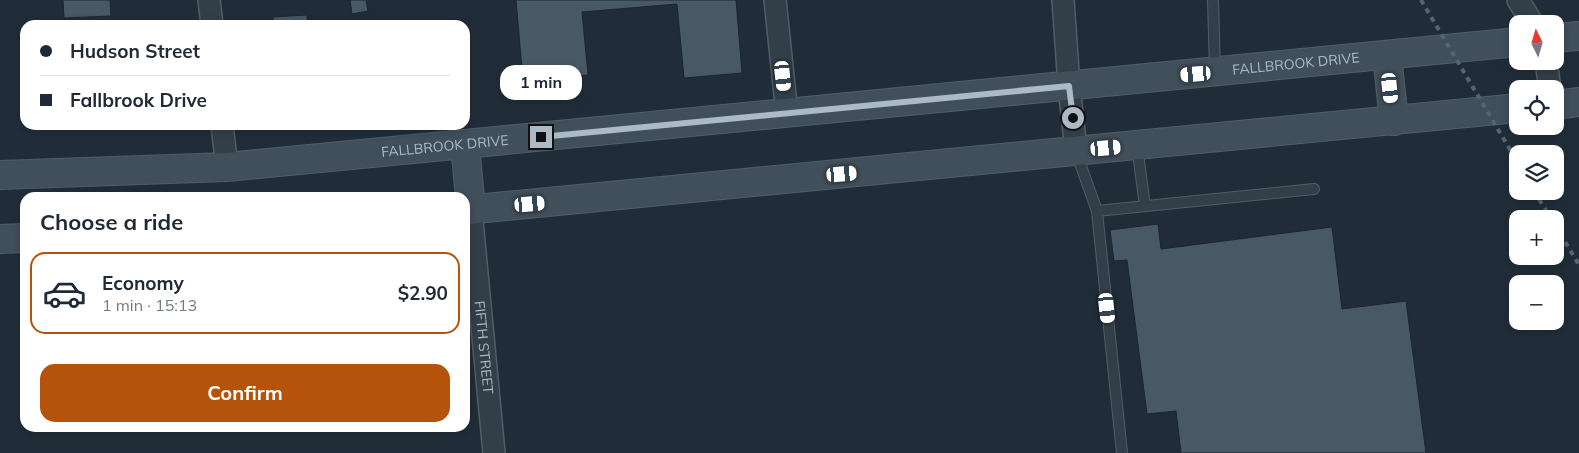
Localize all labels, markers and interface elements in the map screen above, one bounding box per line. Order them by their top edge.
north arrow [1509,15,1564,70]
map controls [1509,15,1564,330]
text: Hudson Street [70,39,200,63]
street label: FALLBROOK DRIVE [1231,48,1360,79]
car [773,60,792,92]
callout: 1 min [500,64,582,100]
car [1180,65,1211,83]
text: 1 min [520,72,562,92]
car [1380,72,1399,104]
button: locate [1509,80,1564,135]
text: Fallbrook Drive [70,88,207,112]
route start [1062,107,1084,129]
route end [530,126,552,148]
street label: FALLBROOK DRIVE [380,131,509,161]
car [1090,139,1121,157]
button: layers [1509,145,1564,200]
car [826,165,857,183]
car [514,195,545,213]
text: Choose a ride [40,208,183,236]
button: + [1509,210,1564,265]
icon: car [42,271,87,316]
text: Economy [102,271,184,295]
button: − [1509,275,1564,330]
text: $2.90 [398,281,448,305]
car [1097,292,1116,324]
text: 1 min · 15:13 [102,295,197,315]
street label: FIFTH STREET [471,300,497,395]
button: Confirm [40,364,450,422]

